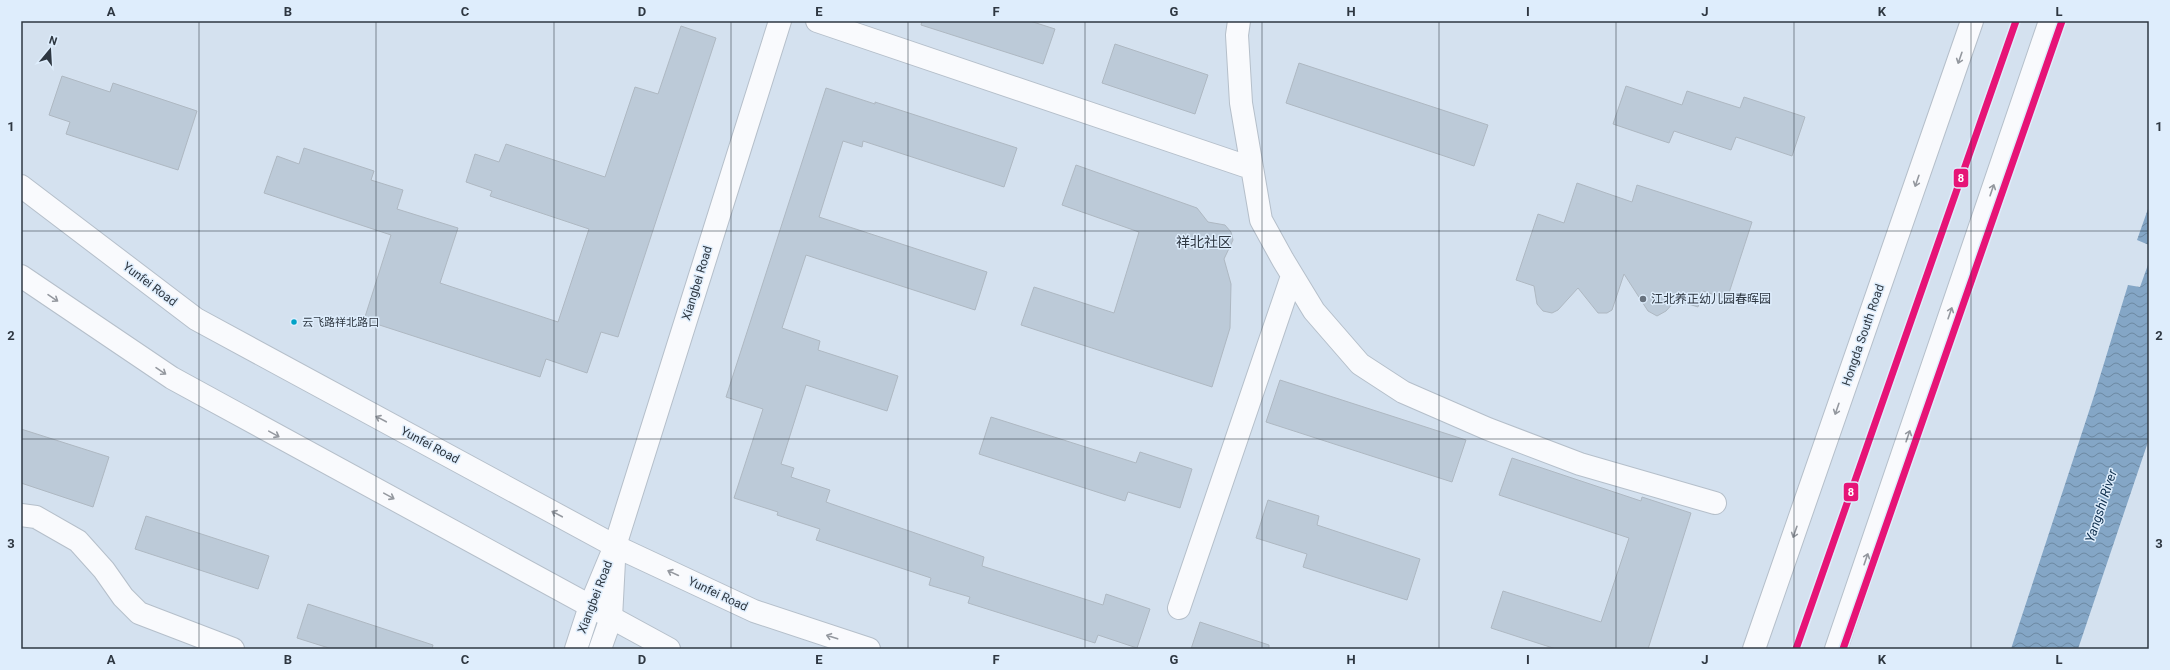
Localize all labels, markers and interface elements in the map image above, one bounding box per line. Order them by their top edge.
text: A [107,4,116,19]
text: B [284,4,292,19]
text: C [461,4,470,19]
text: D [638,4,646,19]
text: E [815,4,823,19]
text: F [992,4,1000,19]
text: G [1170,4,1179,19]
text: H [1346,4,1356,19]
text: I [1526,4,1530,19]
text: J [1701,4,1709,19]
text: K [1878,4,1887,19]
text: L [2055,4,2063,19]
north arrow [30,30,70,70]
text: N [47,34,59,48]
one-way arrow [1955,51,1963,63]
text: 1 [7,119,15,134]
text: 1 [2155,119,2163,134]
line badge: 8 [1953,168,1969,188]
text: 8 [1958,172,1964,185]
one-way arrow [1913,174,1920,187]
one-way arrow [1989,184,1997,196]
district label: 祥北社区 [1176,234,1232,250]
street label: Xiangbei Road [679,244,715,322]
street label: Yunfei Road [120,259,180,309]
street label: Hongda South Road [1839,282,1887,388]
place label: 江北养正幼儿园春晖园 [1651,292,1771,306]
one-way arrow [48,294,59,302]
marker: 江北养正幼儿园春晖园 [1638,294,1648,304]
one-way arrow [1947,307,1955,319]
place label: 云飞路祥北路口 [302,316,379,329]
marker: 云飞路祥北路口 [289,317,299,327]
text: 2 [7,328,15,343]
text: 2 [2155,328,2163,343]
one-way arrow [155,367,166,375]
one-way arrow [1833,403,1841,415]
one-way arrow [375,415,387,422]
street label: Yunfei Road [398,424,462,466]
one-way arrow [1905,430,1913,442]
one-way arrow [268,431,280,438]
water label: Yangshi River [2082,467,2120,544]
line badge: 8 [1843,482,1859,502]
text: 8 [1848,486,1854,499]
one-way arrow [382,493,394,501]
one-way arrow [551,510,563,517]
one-way arrow [1790,526,1798,538]
text: 3 [7,536,15,551]
text: 3 [2155,536,2163,551]
one-way arrow [1863,553,1871,565]
street label: Xiangbei Road [575,559,615,635]
one-way arrow [667,569,679,576]
street label: Yunfei Road [686,574,750,614]
one-way arrow [827,632,839,640]
text: A [107,652,116,667]
text: B [284,652,292,667]
text: C [461,652,470,667]
text: D [638,652,646,667]
text: E [815,652,823,667]
text: F [992,652,1000,667]
text: G [1170,652,1179,667]
text: H [1346,652,1356,667]
text: I [1526,652,1530,667]
text: J [1701,652,1709,667]
text: K [1878,652,1887,667]
text: L [2055,652,2063,667]

